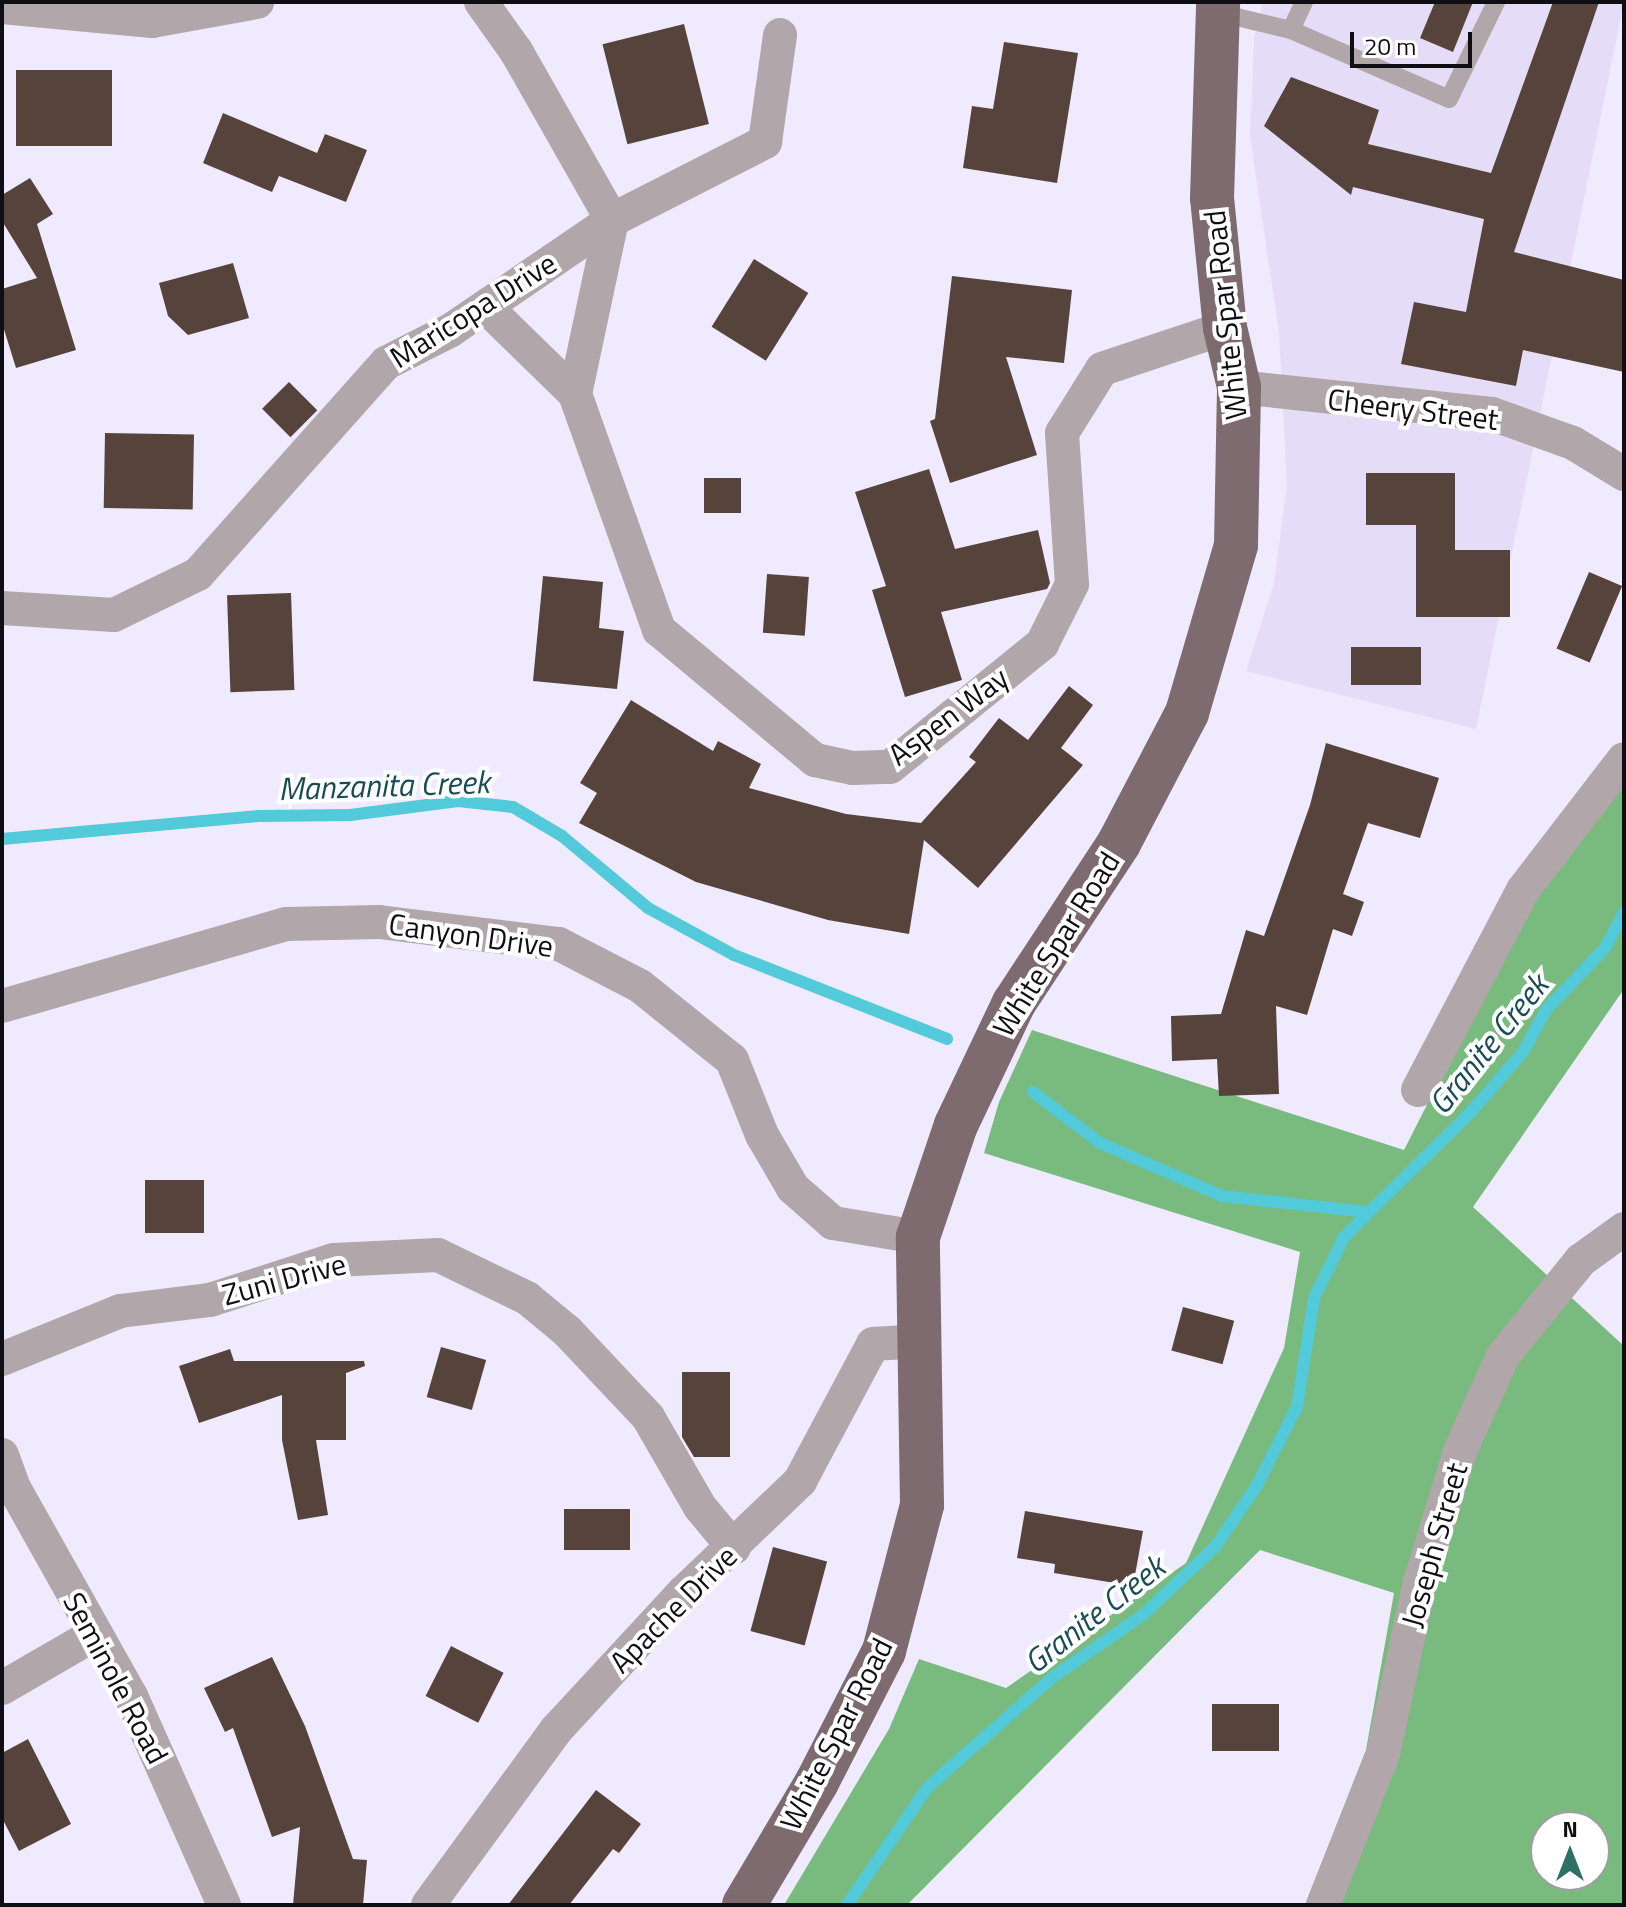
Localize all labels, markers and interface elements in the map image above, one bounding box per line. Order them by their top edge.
scale bar [1354,16,1476,66]
text: 20 m [1364,28,1416,64]
street label: White Spar Road [1196,208,1254,422]
street label: Maricopa Drive [383,245,563,375]
street label: Cheery Street [1326,381,1500,437]
street label: Aspen Way [881,659,1015,773]
water label: Manzanita Creek [278,762,490,808]
street label: White Spar Road [985,845,1127,1043]
street label: Canyon Drive [386,906,556,964]
water label: Granite Creek [1420,967,1556,1121]
street label: Zuni Drive [218,1245,350,1313]
street label: Joseph Street [1393,1459,1475,1631]
street label: Apache Drive [602,1538,744,1680]
water label: Granite Creek [1016,1547,1172,1681]
street label: Seminole Road [56,1586,176,1770]
street label: White Spar Road [772,1632,900,1836]
north arrow [1530,1811,1610,1891]
text: N [1562,1812,1578,1846]

